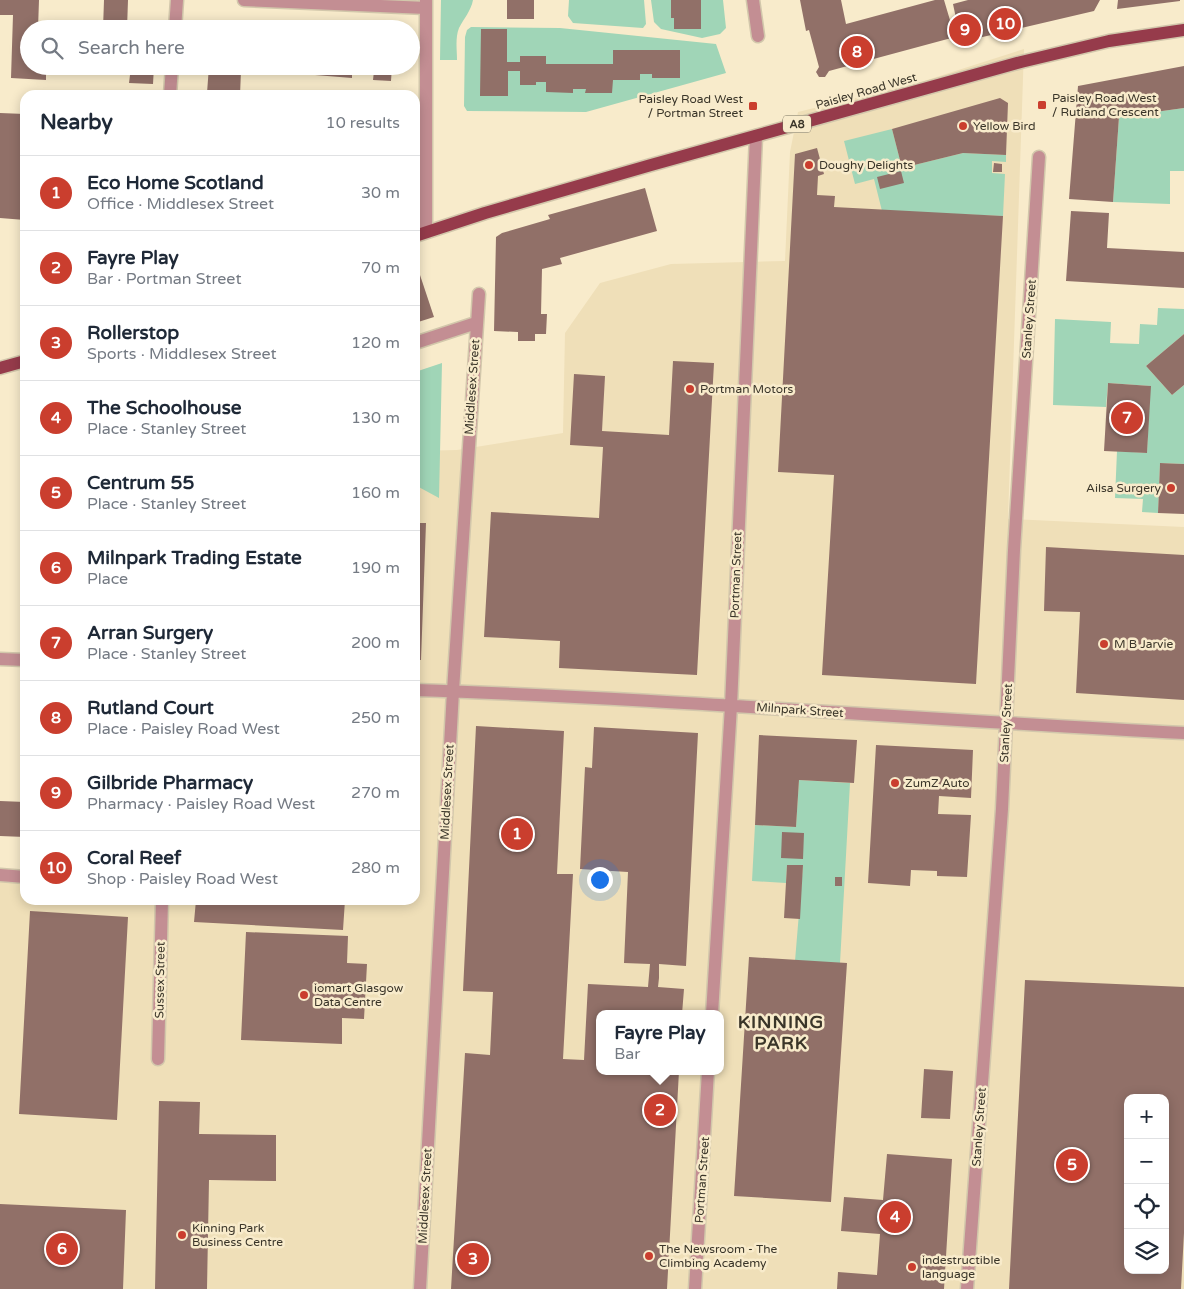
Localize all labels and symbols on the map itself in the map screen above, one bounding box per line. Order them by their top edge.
pin: 10 [989,5,1021,43]
pin: 9 [949,11,981,49]
pin: 8 [841,33,873,71]
street label: Paisley Road West [814,70,919,112]
place label: Paisley Road West / Rutland Crescent [1052,91,1159,119]
place label: Paisley Road West / Portman Street [639,92,743,120]
marker: Paisley Road West / Rutland Crescent [1036,99,1048,111]
marker: Paisley Road West / Portman Street [747,100,759,112]
road number: A8 [783,116,811,132]
place label: Yellow Bird [973,119,1036,133]
marker: Yellow Bird [957,120,969,132]
place label: Doughy Delights [819,158,914,172]
marker: Doughy Delights [803,159,815,171]
street label: Stanley Street [1019,279,1039,359]
street label: Middlesex Street [462,338,482,435]
place label: Portman Motors [700,382,794,396]
marker: Portman Motors [684,383,696,395]
pin: 7 [1111,399,1143,437]
place label: Ailsa Surgery [1086,481,1162,495]
marker: Ailsa Surgery [1165,482,1177,494]
street label: Portman Street [727,531,745,619]
place label: M B Jarvie [1114,637,1173,651]
marker: M B Jarvie [1098,638,1110,650]
street label: Stanley Street [997,683,1015,763]
street label: Milnpark Street [756,700,845,720]
street label: Middlesex Street [438,743,457,840]
place label: ZumZ Auto [905,776,970,790]
marker: ZumZ Auto [889,777,901,789]
pin: 1 [501,815,533,853]
your location [587,867,613,893]
street label: Sussex Street [152,941,168,1018]
place label: iomart Glasgow Data Centre [314,981,404,1009]
marker: iomart Glasgow Data Centre [298,989,310,1001]
district label: KINNING PARK [738,1011,824,1054]
street label: Stanley Street [969,1087,989,1167]
pin: 2 [644,1091,676,1129]
street label: Portman Street [692,1136,712,1224]
pin: 5 [1056,1146,1088,1184]
street label: Middlesex Street [416,1147,435,1244]
pin: 4 [879,1198,911,1236]
place label: Kinning Park Business Centre [192,1221,283,1249]
marker: Kinning Park Business Centre [176,1229,188,1241]
pin: 6 [46,1230,78,1268]
pin: 3 [457,1240,489,1278]
place label: The Newsroom - The Climbing Academy [659,1242,778,1270]
marker: The Newsroom - The Climbing Academy [643,1250,655,1262]
place label: indestructible language [922,1253,1000,1281]
marker: indestructible language [906,1261,918,1273]

